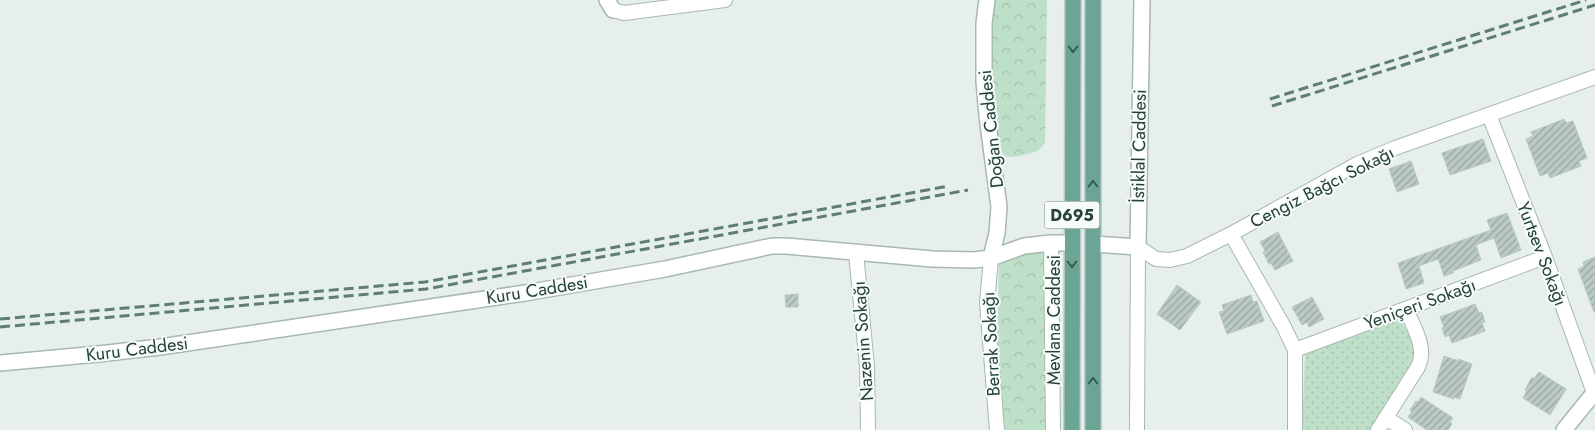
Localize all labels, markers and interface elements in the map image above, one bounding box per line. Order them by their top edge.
one-way arrow [1068,45,1078,53]
street label: Doğan Caddesi [972,69,1010,189]
street label: İstiklal Caddesi [1125,89,1153,203]
street label: Cengiz Bağcı Sokağı [1245,139,1399,235]
one-way arrow [1088,180,1098,188]
street label: Yurtsev Sokağı [1510,198,1574,310]
road number: D695 [1044,202,1100,228]
street label: Mevlana Caddesi [1041,255,1067,385]
one-way arrow [1067,260,1077,268]
street label: Kuru Caddesi [484,269,590,311]
street label: Yeniçeri Sokağı [1361,272,1479,336]
street label: Nazenin Sokağı [846,280,880,402]
street label: Berrak Sokağı [975,291,1007,397]
street label: Kuru Caddesi [84,330,190,368]
one-way arrow [1088,377,1098,385]

